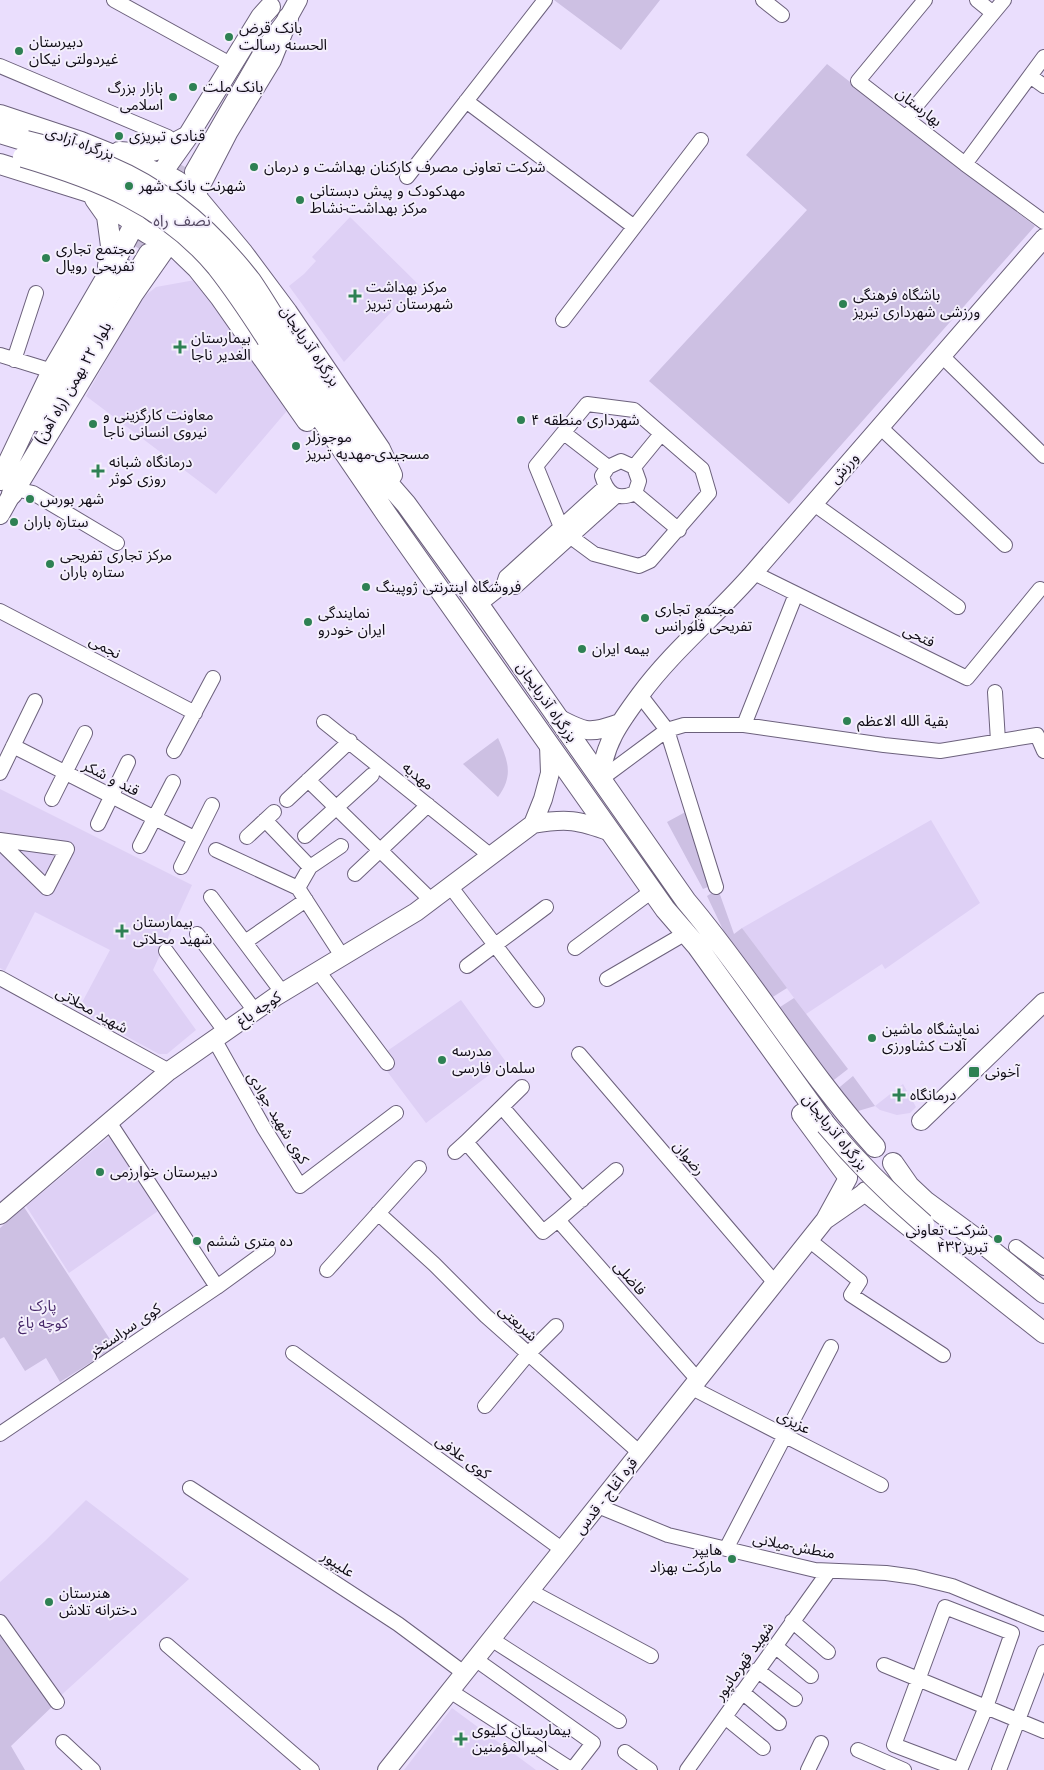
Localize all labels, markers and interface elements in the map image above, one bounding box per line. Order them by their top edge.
place label: بانک قرض الحسنه رسالت [239,17,327,56]
place label: دبیرستان غیردولتی نیکان [29,31,119,70]
marker: بانک قرض الحسنه رسالت [223,31,235,43]
marker: دبیرستان غیردولتی نیکان [13,45,25,57]
place label: بانک ملت [203,76,263,98]
place label: بازار بزرگ اسلامی [108,77,163,116]
marker: بانک ملت [187,81,199,93]
street label: بهارستان [891,82,947,132]
marker: بازار بزرگ اسلامی [167,91,179,103]
street label: بزرگراه آزادی [43,120,117,166]
place label: قنادی تبریزی [129,125,206,147]
marker: قنادی تبریزی [113,130,125,142]
place label: شرکت تعاونی مصرف کارکنان بهداشت و درمان [264,156,546,178]
marker: شرکت تعاونی مصرف کارکنان بهداشت و درمان [248,161,260,173]
place label: شهرنت بانک شهر [138,175,246,197]
marker: شهرنت بانک شهر [123,180,135,192]
place label: مهدکودک و پیش دبستانی مرکز بهداشت-نشاط [310,180,465,219]
marker: مهدکودک و پیش دبستانی مرکز بهداشت-نشاط [294,194,306,206]
district label: نصف راه [153,209,211,232]
place label: مجتمع تجاری تفریحی رویال [56,238,135,277]
marker: مجتمع تجاری تفریحی رویال [40,252,52,264]
place label: مرکز بهداشت شهرستان تبریز [365,276,453,315]
place label: باشگاه فرهنگی ورزشی شهرداری تبریز [852,284,980,323]
marker: مرکز بهداشت شهرستان تبریز [348,289,362,303]
marker: باشگاه فرهنگی ورزشی شهرداری تبریز [837,298,849,310]
street label: بزرگراه آذربایجان [275,301,345,391]
street label: بلوار ۲۲ بهمن (راه آهن) [29,318,117,448]
place label: بیمارستان الغدیر ناجا [191,327,251,366]
marker: بیمارستان الغدیر ناجا [173,340,187,354]
place label: معاونت کارگزینی و نیروی انسانی ناجا [103,404,214,443]
place label: شهرداری منطقه ۴ [531,409,640,431]
marker: شهرداری منطقه ۴ [515,414,527,426]
marker: معاونت کارگزینی و نیروی انسانی ناجا [87,418,99,430]
place label: موجوزلر مسجیدی-مهدیه تبریز [305,426,430,465]
marker: موجوزلر مسجیدی-مهدیه تبریز [290,440,302,452]
street label: ورزش [824,447,864,489]
place label: درمانگاه شبانه روزی کوثر [108,451,193,490]
marker: درمانگاه شبانه روزی کوثر [91,464,105,478]
place label: شهر بورس [40,488,104,510]
marker: شهر بورس [24,493,36,505]
place label: ستاره باران [24,511,89,533]
marker: ستاره باران [8,516,20,528]
place label: مرکز تجاری تفریحی ستاره باران [60,544,172,583]
marker: مرکز تجاری تفریحی ستاره باران [44,558,56,570]
place label: فروشگاه اینترنتی ژوپینگ [376,576,521,598]
marker: فروشگاه اینترنتی ژوپینگ [360,581,372,593]
place label: مجتمع تجاری تفریحی فلورانس [655,598,752,637]
place label: نمایندگی ایران خودرو [318,602,385,641]
marker: مجتمع تجاری تفریحی فلورانس [639,612,651,624]
marker: نمایندگی ایران خودرو [302,616,314,628]
street label: فتحی [899,619,939,653]
street label: نجمی [85,629,125,665]
place label: بیمه ایران [592,638,650,660]
marker: بیمه ایران [576,643,588,655]
street label: بزرگراه آذربایجان [511,657,583,747]
place label: بقیة الله الاعظم [857,710,949,732]
marker: بقیة الله الاعظم [841,715,853,727]
street label: قند و شکر [78,754,143,802]
street label: مهدیه [397,756,439,796]
place label: بیمارستان شهید محلاتی [133,911,213,950]
marker: بیمارستان شهید محلاتی [115,924,129,938]
street label: شهید محلاتی [52,981,132,1039]
street label: کوچه باغ [232,985,287,1033]
place label: نمایشگاه ماشین آلات کشاورزی [882,1018,979,1057]
marker: نمایشگاه ماشین آلات کشاورزی [866,1032,878,1044]
place label: مدرسه سلمان فارسی [452,1040,535,1079]
marker: مدرسه سلمان فارسی [436,1054,448,1066]
place label: آخونی [985,1061,1020,1083]
marker: آخونی [967,1065,981,1079]
street label: کوی شهید جوادی [242,1067,315,1169]
place label: درمانگاه [910,1084,956,1106]
marker: درمانگاه [892,1088,906,1102]
street label: بزرگراه آذربایجان [797,1089,873,1175]
street label: رضوان [668,1136,710,1180]
place label: دبیرستان خوارزمی [110,1161,218,1183]
marker: دبیرستان خوارزمی [94,1166,106,1178]
place label: شرکت تعاونی ۴۳۲تبریز [905,1219,988,1258]
place label: ده متری ششم [207,1230,293,1252]
marker: شرکت تعاونی ۴۳۲تبریز [992,1233,1004,1245]
marker: ده متری ششم [191,1235,203,1247]
street label: فاضلی [609,1256,652,1301]
park label: پارک کوچه باغ [18,1295,69,1335]
street label: کوی سراستخر [84,1297,166,1363]
street label: شریعتی [493,1299,543,1347]
street label: عزیزی [773,1404,815,1440]
street label: کوی علافی [431,1429,496,1485]
street label: قره آغاج - قدس [569,1453,644,1540]
street label: منطش-میلانی [751,1527,837,1565]
place label: هایپر مارکت بهزاد [650,1539,722,1578]
street label: علیپور [316,1544,359,1583]
marker: هایپر مارکت بهزاد [726,1553,738,1565]
place label: هنرستان دخترانه تلاش [59,1582,137,1621]
marker: هنرستان دخترانه تلاش [43,1596,55,1608]
street label: شهید قهرمانپور [708,1617,779,1706]
place label: بیمارستان کلیوی امیرالمؤمنین [472,1719,571,1758]
marker: بیمارستان کلیوی امیرالمؤمنین [454,1732,468,1746]

